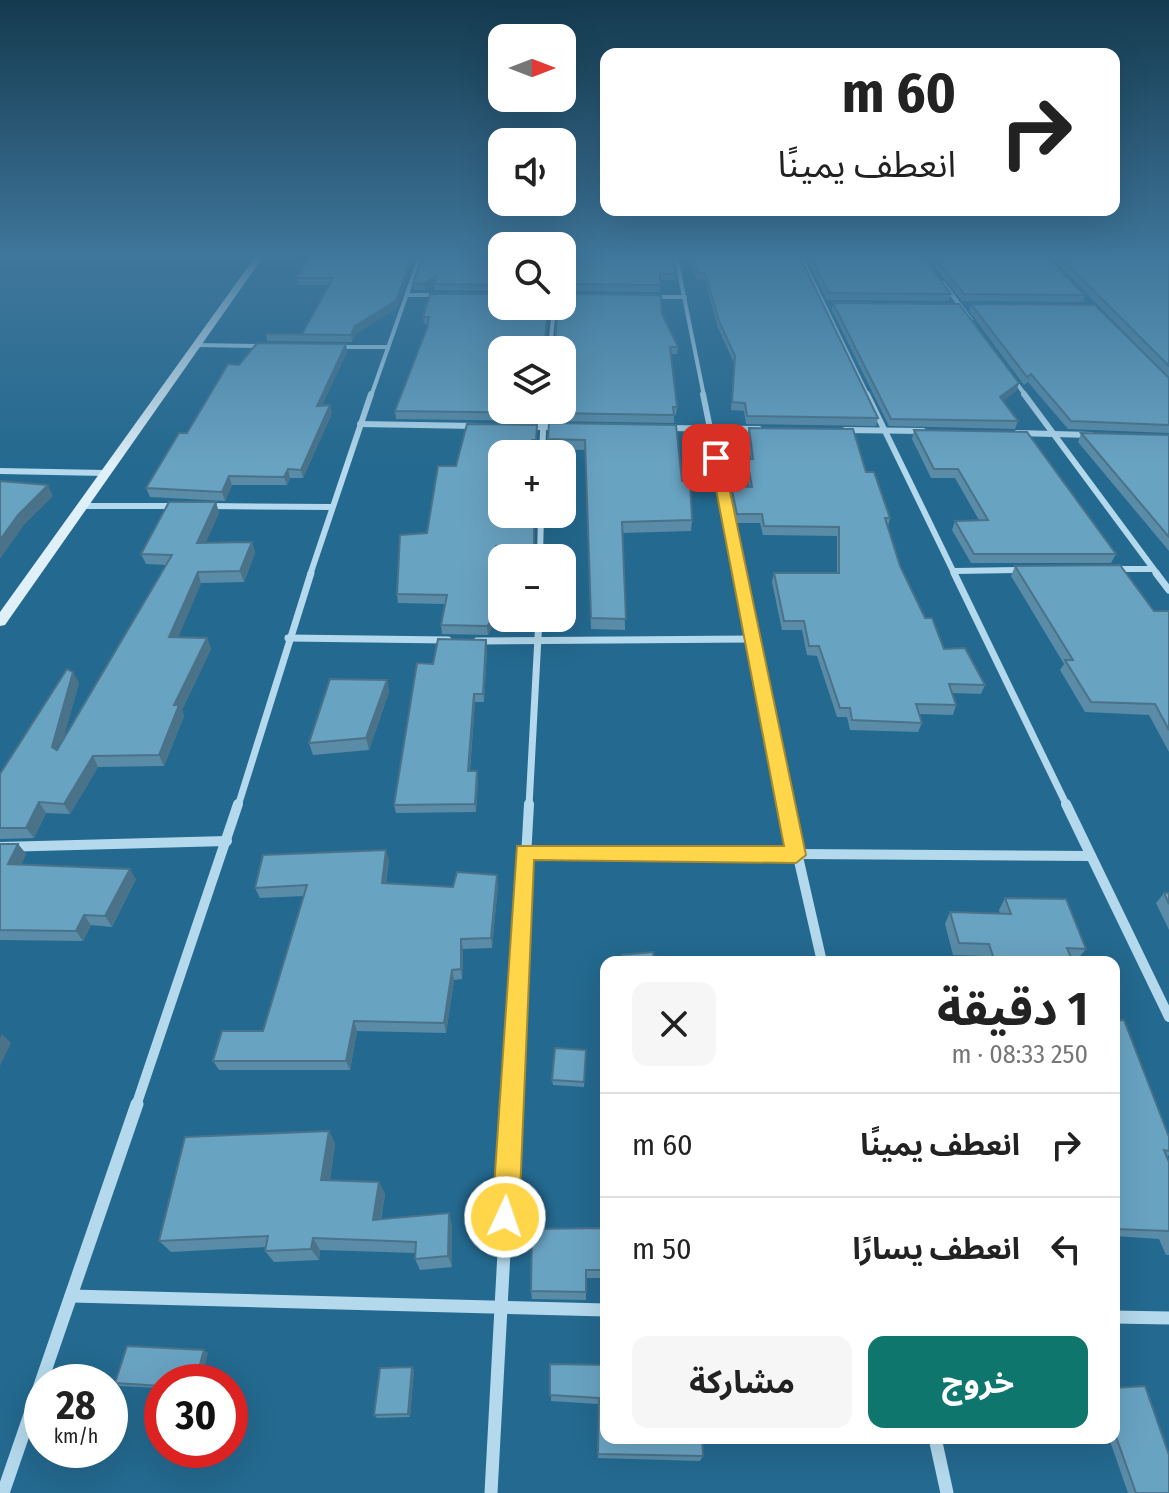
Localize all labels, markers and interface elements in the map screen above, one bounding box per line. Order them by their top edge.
north arrow [488,24,576,112]
map controls [488,24,576,632]
text: 60 m [842,60,956,127]
icon: right [984,80,1088,184]
button: sound [488,128,576,216]
text: انعطف يمينًا [778,143,956,187]
button: search [488,232,576,320]
button: layers [488,336,576,424]
pin [682,424,750,492]
icon: arrive [694,436,738,480]
button: + [488,440,576,528]
button: − [488,544,576,632]
text: 1 دقيقة [937,980,1088,1038]
button: close [632,982,716,1066]
text: 250 m · 08:33 [951,1039,1088,1070]
icon: right [1044,1123,1088,1167]
text: 60 m [632,1127,693,1163]
text: انعطف يمينًا [860,1127,1020,1163]
position arrow [463,1175,547,1259]
icon: left [1044,1227,1088,1271]
text: 50 m [632,1231,692,1267]
text: انعطف يسارًا [853,1231,1020,1267]
button: مشاركة [632,1336,852,1428]
button: خروج [868,1336,1088,1428]
speed limit sign: 30 [144,1364,248,1468]
text: 28 [56,1382,96,1430]
text: km/h [54,1424,98,1448]

